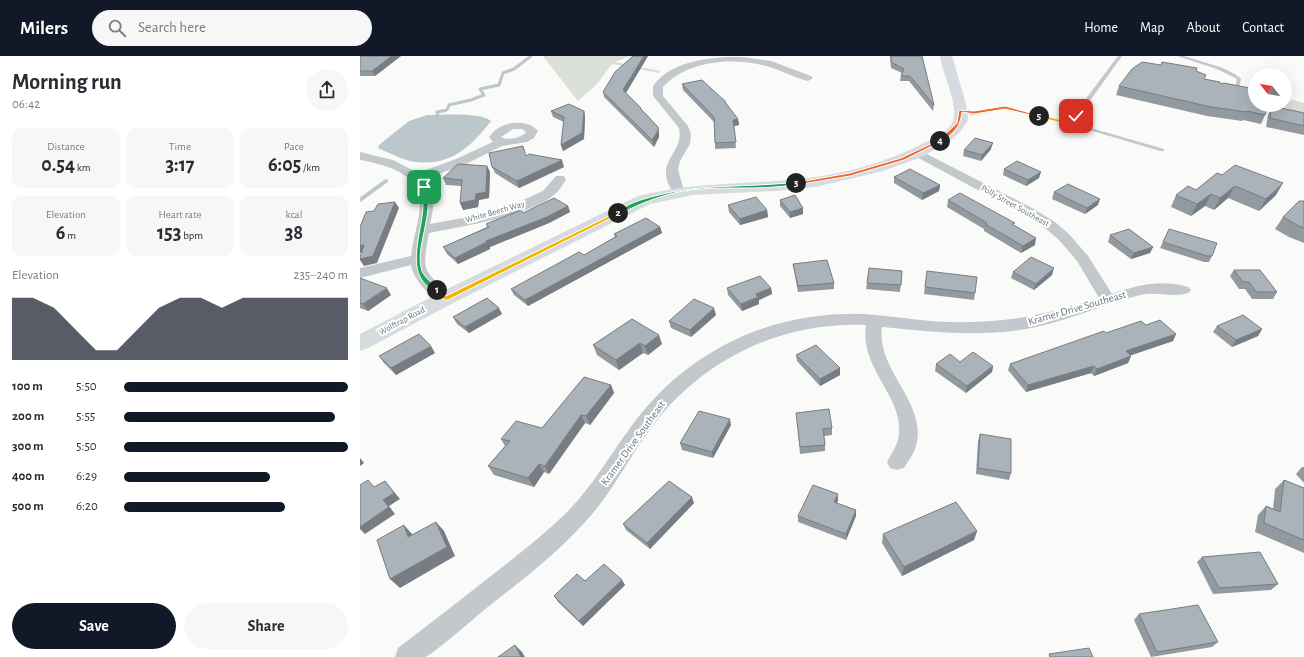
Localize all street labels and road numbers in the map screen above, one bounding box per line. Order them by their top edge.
street label: Polly Street Southeast [979,184,1051,228]
street label: White Beech Way [464,199,526,225]
street label: Kramer Drive Southeast [1027,289,1128,327]
street label: Wolftrap Road [377,305,427,337]
street label: Kramer Drive Southeast [599,398,667,487]

